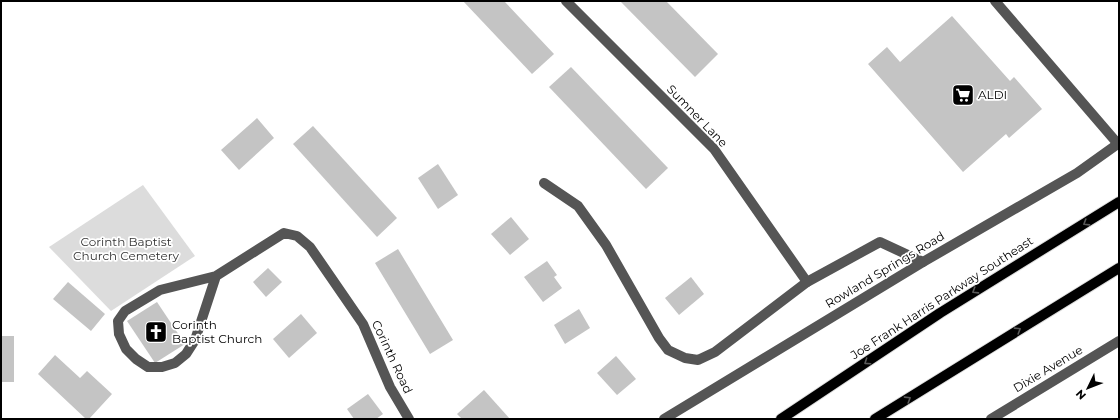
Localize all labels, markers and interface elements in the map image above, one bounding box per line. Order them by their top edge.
street label: Sumner Lane [664,81,731,150]
supermarket icon: ALDI [950,82,976,108]
place label: ALDI [978,87,1007,102]
one-way arrow [1083,218,1090,225]
street label: Rowland Springs Road [822,228,947,311]
street label: Joe Frank Harris Parkway Southeast [847,233,1036,363]
park label: Corinth Baptist Church Cemetery [73,234,179,263]
one-way arrow [973,286,980,293]
place label: Corinth Baptist Church [172,317,262,346]
street label: Corinth Road [369,318,416,396]
church icon: Corinth Baptist Church [143,319,169,345]
one-way arrow [1014,327,1021,335]
street label: Dixie Avenue [1010,342,1085,395]
one-way arrow [864,357,871,364]
north arrow [1068,368,1108,408]
text: N [1073,387,1089,403]
one-way arrow [904,396,911,403]

